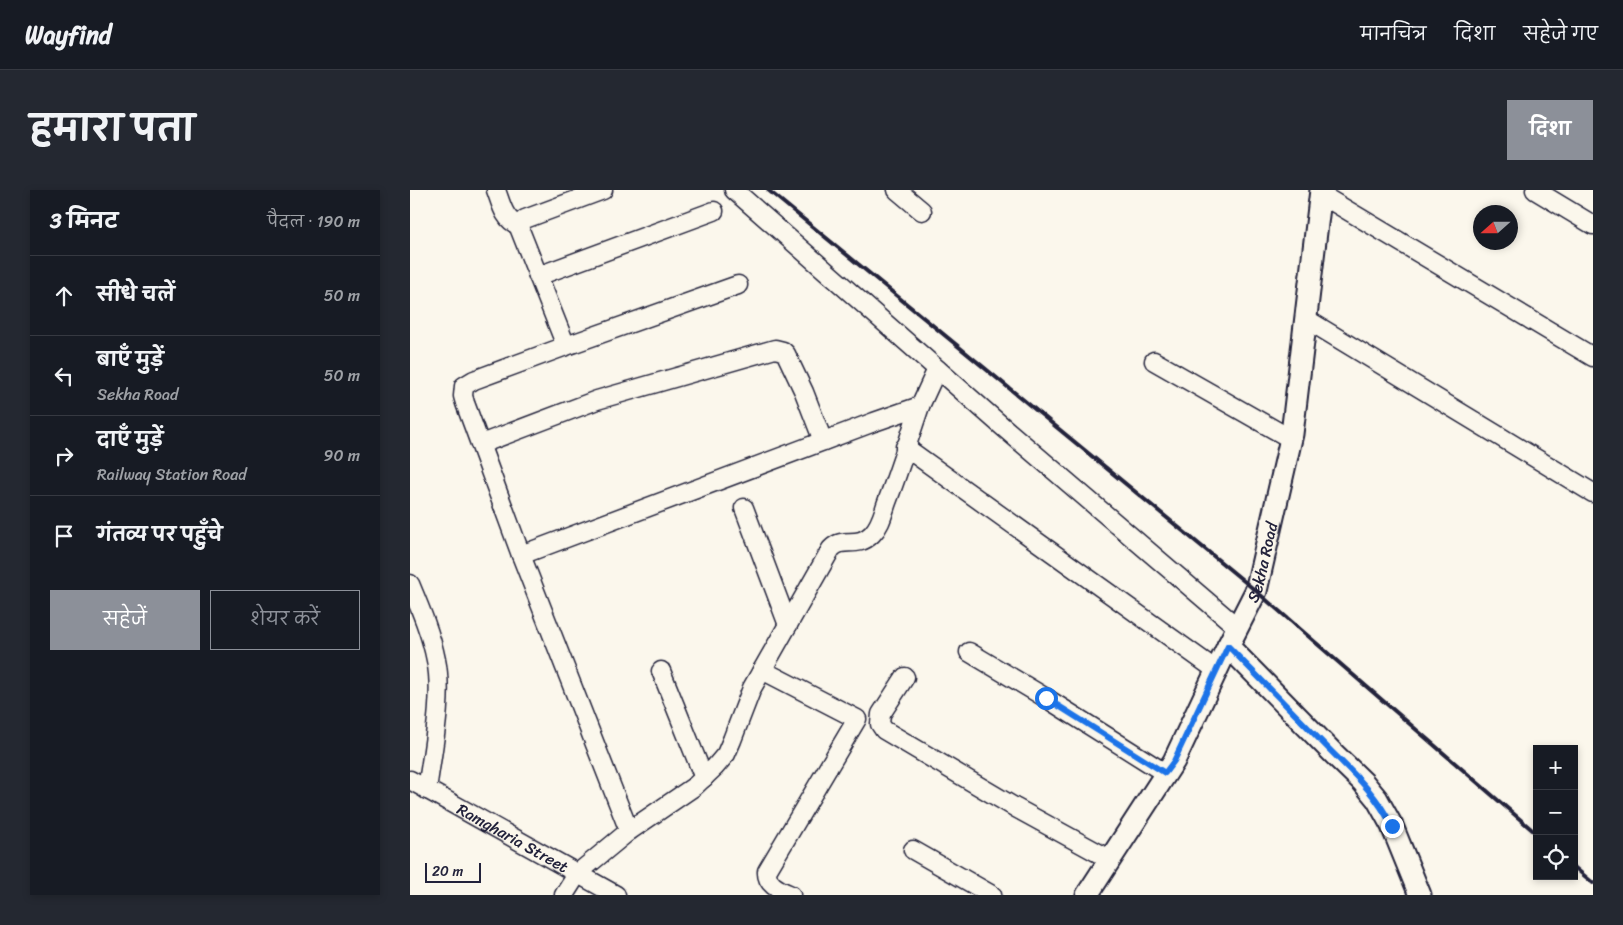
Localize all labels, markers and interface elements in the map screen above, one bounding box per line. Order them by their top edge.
text: Wayfind [25,14,111,56]
text: मानचित्र [1360,18,1426,50]
text: दिशा [1454,18,1495,50]
text: सहेजे गए [1523,18,1598,50]
text: हमारा पता [30,97,195,159]
button: दिशा [1507,100,1593,160]
text: 3 मिनट [50,202,118,240]
north arrow [1473,205,1518,250]
text: पैदल · 190 m [267,207,360,236]
text: सीधे चलें [97,278,175,311]
text: 50 m [324,281,360,310]
icon: ahead [50,282,78,310]
text: बाएँ मुड़ें [97,343,164,376]
text: 50 m [324,361,360,390]
icon: left [50,362,78,390]
text: Sekha Road [97,380,178,409]
text: दाएँ मुड़ें [97,423,163,456]
text: 90 m [324,441,360,470]
icon: right [50,442,78,470]
text: Railway Station Road [97,460,247,489]
text: गंतव्य पर पहुँचे [97,518,222,551]
street label: Sekha Road [1238,518,1287,608]
icon: arrive [50,522,78,550]
button: सहेजें [50,590,200,650]
button: शेयर करें [210,590,360,650]
route start [1035,687,1058,710]
map controls [1533,745,1578,880]
button: + [1533,745,1578,790]
button: − [1533,790,1578,835]
street label: Ramgharia Street [451,795,574,881]
route end [1381,815,1404,838]
button: locate [1533,835,1578,880]
text: 20 m [432,859,463,884]
scale bar [425,860,481,883]

